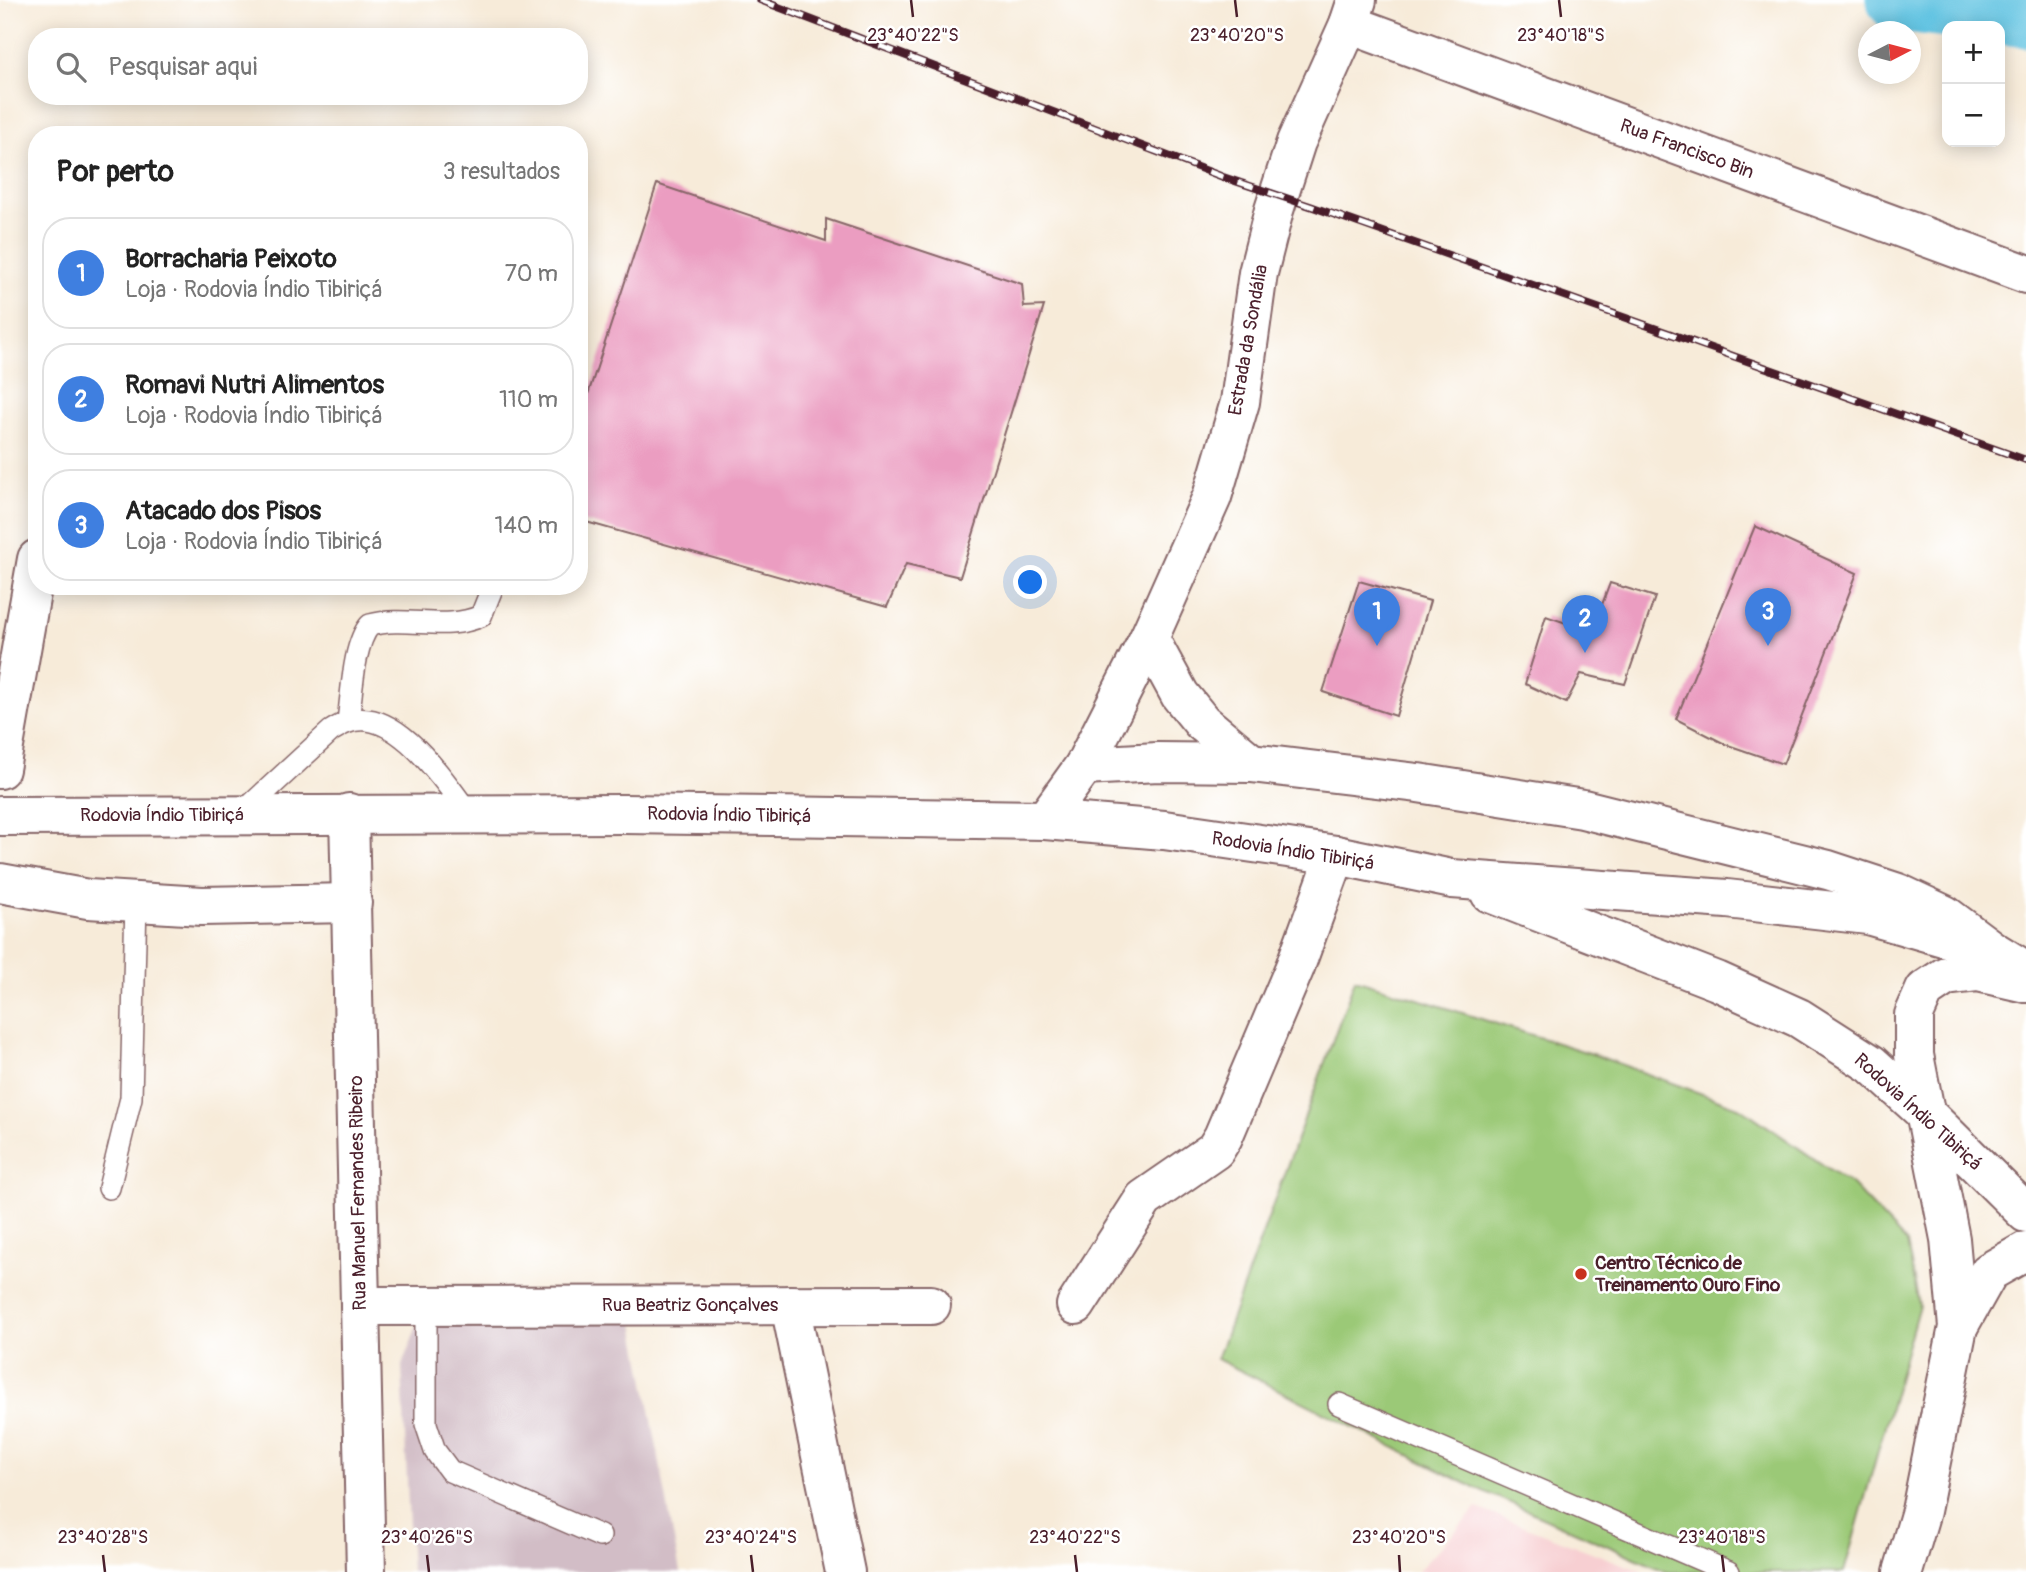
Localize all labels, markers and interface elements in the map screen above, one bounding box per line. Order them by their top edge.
north arrow [1858,21,1921,84]
map controls [1942,21,2005,147]
button: + [1942,21,2005,84]
text: 23°40'22"S [867,24,959,47]
text: 23°40'20"S [1190,24,1284,47]
text: 23°40'18"S [1517,24,1605,47]
search box [28,28,588,105]
icon: search [52,48,90,86]
text: Pesquisar aqui [108,51,257,83]
button: − [1942,84,2005,147]
street label: Rua Francisco Bin [1617,114,1757,184]
text: Por perto [56,153,174,190]
text: 3 resultados [443,157,560,186]
text: Borracharia Peixoto [125,243,337,275]
text: 1 [77,259,86,288]
text: 70 m [505,259,558,288]
street label: Estrada da Sondália [1223,262,1273,417]
text: Loja · Rodovia Índio Tibiriçá [125,275,382,304]
text: Romavi Nutri Alimentos [125,369,384,401]
text: 2 [75,385,87,414]
text: 110 m [499,385,558,414]
text: Loja · Rodovia Índio Tibiriçá [125,401,382,430]
text: Atacado dos Pisos [125,495,321,527]
text: 3 [75,511,87,540]
text: 140 m [495,511,558,540]
text: Loja · Rodovia Índio Tibiriçá [125,527,382,556]
your location [1013,565,1047,599]
pin: 1 [1354,588,1400,646]
pin: 3 [1745,588,1791,646]
pin: 2 [1562,595,1608,653]
street label: Rodovia Índio Tibiriçá [647,802,811,828]
street label: Rodovia Índio Tibiriçá [80,803,244,827]
street label: Rodovia Índio Tibiriçá [1210,826,1376,876]
street label: Rodovia Índio Tibiriçá [1849,1048,1987,1176]
street label: Rua Manuel Fernandes Ribeiro [344,1075,372,1311]
place label: Centro Técnico de Treinamento Ouro Fino [1594,1251,1781,1297]
marker: Centro Técnico de Treinamento Ouro Fino [1573,1266,1589,1282]
street label: Rua Beatriz Gonçalves [602,1293,779,1317]
text: 23°40'28"S [58,1526,148,1549]
text: 23°40'26"S [381,1526,473,1549]
text: 23°40'24"S [705,1526,797,1549]
text: 23°40'22"S [1029,1526,1121,1549]
text: 23°40'20"S [1352,1526,1446,1549]
text: 23°40'18"S [1678,1526,1766,1549]

